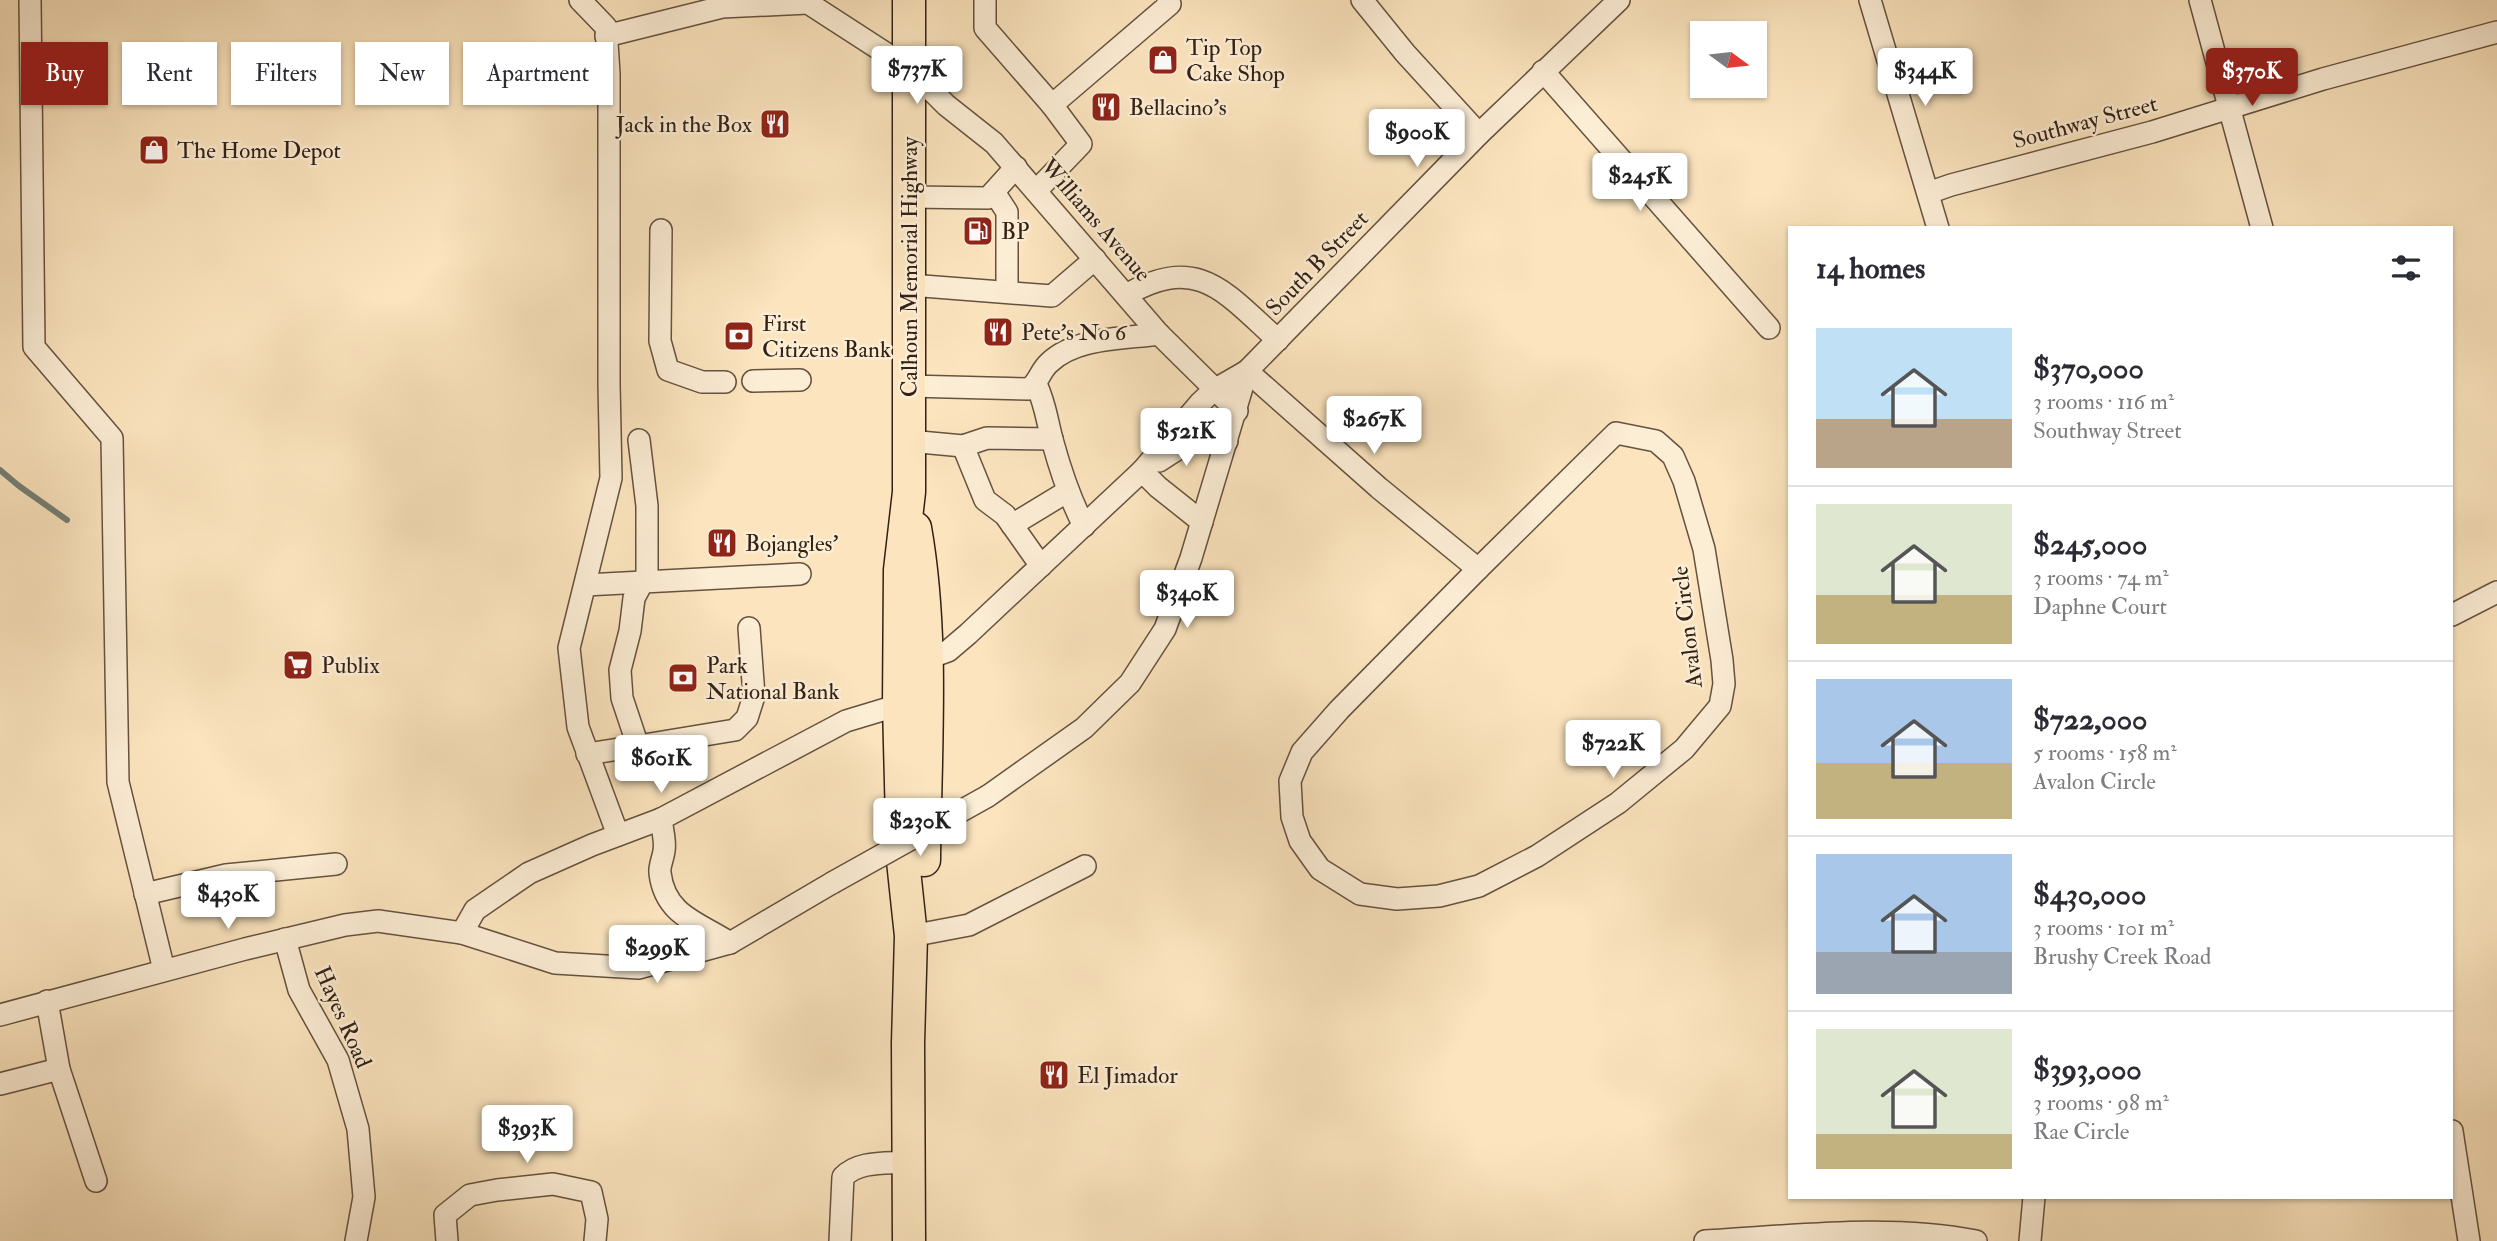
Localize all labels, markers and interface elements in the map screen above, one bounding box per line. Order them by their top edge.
north arrow [1690,21,1768,98]
map controls [1690,21,1767,98]
place label: Tip Top Cake Shop [1186,33,1285,89]
chip: Buy [21,42,108,105]
chip: Rent [122,42,217,105]
chip: Filters [231,42,341,105]
chip: New [355,42,449,105]
chip: Apartment [463,42,613,105]
shop icon: Tip Top Cake Shop [1146,43,1180,77]
pin: $737K [868,46,966,106]
pin: $344K [1876,48,1974,108]
pin: $370K [2203,48,2301,108]
text: $737K [887,54,947,83]
text: $344K [1894,56,1956,85]
text: $370K [2222,56,2282,85]
street label: Southway Street [2009,89,2161,155]
restaurant icon: Bellacino's [1089,90,1123,124]
place label: Bellacino's [1129,93,1227,122]
restaurant icon: Jack in the Box [758,107,792,141]
place label: Jack in the Box [615,110,752,139]
pin: $900K [1368,110,1466,169]
text: $900K [1385,117,1449,146]
shop icon: The Home Depot [137,133,171,167]
place label: The Home Depot [177,136,341,166]
street label: Calhoun Memorial Highway [895,136,924,397]
street label: Williams Avenue [1034,152,1158,288]
pin: $245K [1591,154,1689,213]
text: $245K [1608,161,1672,190]
street label: South B Street [1260,204,1374,322]
fuel station icon: BP [961,214,995,248]
place label: BP [1001,217,1030,246]
icon: filters [2387,249,2425,287]
text: 14 homes [1816,250,1925,287]
place label: First Citizens Bank [762,309,891,364]
restaurant icon: Pete's No 6 [981,315,1015,349]
place label: Pete's No 6 [1021,318,1128,347]
bank icon: First Citizens Bank [722,319,756,353]
text: $370,000 [2033,350,2144,387]
icon: home [1872,356,1956,440]
text: 3 rooms · 116 m² [2033,387,2174,416]
pin: $267K [1325,396,1423,456]
text: $267K [1343,404,1405,433]
pin: $521K [1137,408,1235,468]
text: $521K [1157,416,1215,445]
text: Southway Street [2033,416,2182,445]
restaurant icon: Bojangles' [705,526,739,560]
text: $245,000 [2033,526,2147,563]
place label: Bojangles' [745,529,838,558]
icon: home [1872,532,1956,616]
text: 3 rooms · 74 m² [2033,563,2169,592]
street label: Avalon Circle [1665,564,1709,691]
pin: $340K [1138,570,1236,630]
text: $340K [1156,578,1218,607]
text: Daphne Court [2033,592,2167,621]
supermarket icon: Publix [281,648,315,682]
place label: Publix [321,651,380,680]
place label: Park National Bank [706,651,839,706]
bank icon: Park National Bank [666,661,700,695]
text: $722,000 [2033,701,2147,738]
icon: home [1872,707,1956,791]
pin: $722K [1564,720,1662,780]
text: $722K [1582,728,1644,757]
pin: $601K [612,736,710,795]
text: 5 rooms · 158 m² [2033,738,2177,767]
text: $601K [631,743,691,772]
text: Avalon Circle [2033,767,2156,796]
pin: $230K [871,798,969,858]
text: $230K [889,806,951,835]
pin: $430K [179,872,277,931]
text: $430,000 [2033,876,2146,913]
text: $430K [197,879,259,908]
icon: home [1872,882,1956,966]
text: 3 rooms · 101 m² [2033,913,2174,942]
pin: $299K [608,926,706,985]
text: $299K [625,933,689,962]
text: Brushy Creek Road [2033,942,2211,971]
street label: Hayes Road [308,962,378,1072]
text: $393,000 [2033,1051,2142,1088]
icon: home [1872,1057,1956,1141]
restaurant icon: El Jimador [1037,1058,1071,1092]
place label: El Jimador [1077,1061,1178,1090]
text: 3 rooms · 98 m² [2033,1088,2169,1117]
pin: $393K [478,1106,576,1165]
text: $393K [498,1113,556,1142]
text: Rae Circle [2033,1117,2129,1146]

